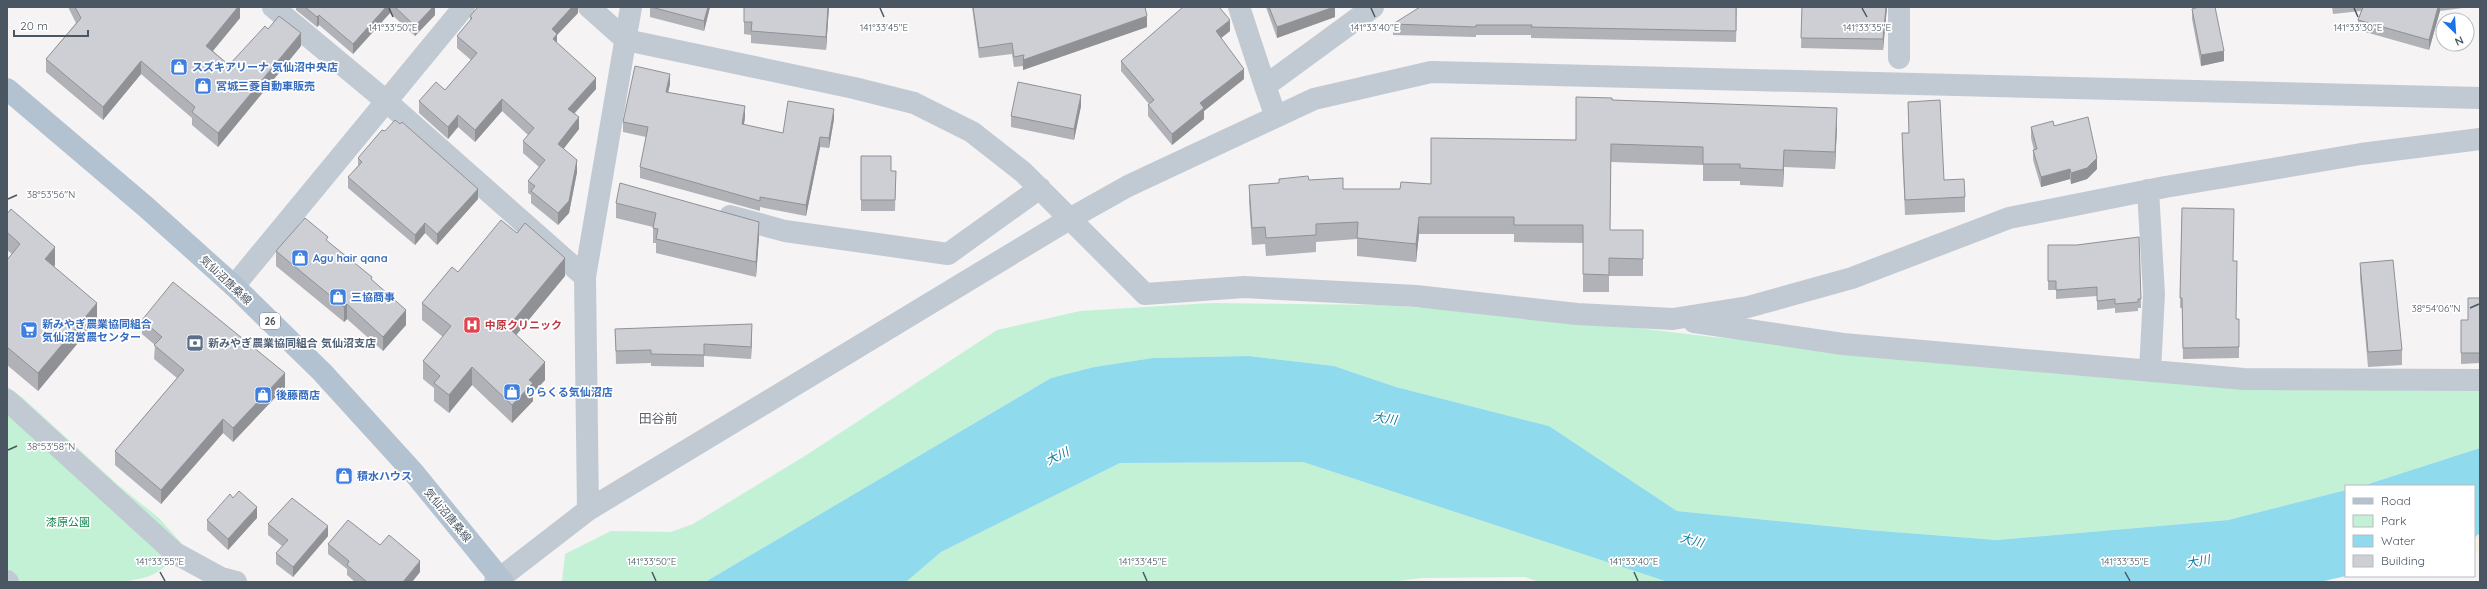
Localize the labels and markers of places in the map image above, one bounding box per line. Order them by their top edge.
shop icon: スズキアリーナ 気仙沼中央店 [169,57,189,77]
place label: スズキアリーナ 気仙沼中央店 [192,60,338,74]
shop icon: 宮城三菱自動車販売 [193,76,213,96]
place label: 宮城三菱自動車販売 [216,79,315,93]
shop icon: Agu hair qana [290,248,310,268]
place label: Agu hair qana [313,251,388,265]
shop icon: 三協商事 [328,287,348,307]
place label: 三協商事 [351,290,395,304]
hospital icon: 中原クリニック [462,315,482,335]
place label: 新みやぎ農業協同組合 気仙沼営農センター [42,317,152,344]
place label: 中原クリニック [485,318,562,332]
supermarket icon: 新みやぎ農業協同組合 気仙沼営農センター [19,320,39,340]
bank icon: 新みやぎ農業協同組合 気仙沼支店 [185,333,205,353]
place label: 新みやぎ農業協同組合 気仙沼支店 [208,336,376,350]
shop icon: りらくる気仙沼店 [502,382,522,402]
shop icon: 後藤商店 [253,385,273,405]
place label: りらくる気仙沼店 [525,385,613,399]
place label: 後藤商店 [276,388,320,402]
shop icon: 積水ハウス [334,466,354,486]
place label: 積水ハウス [357,469,412,483]

